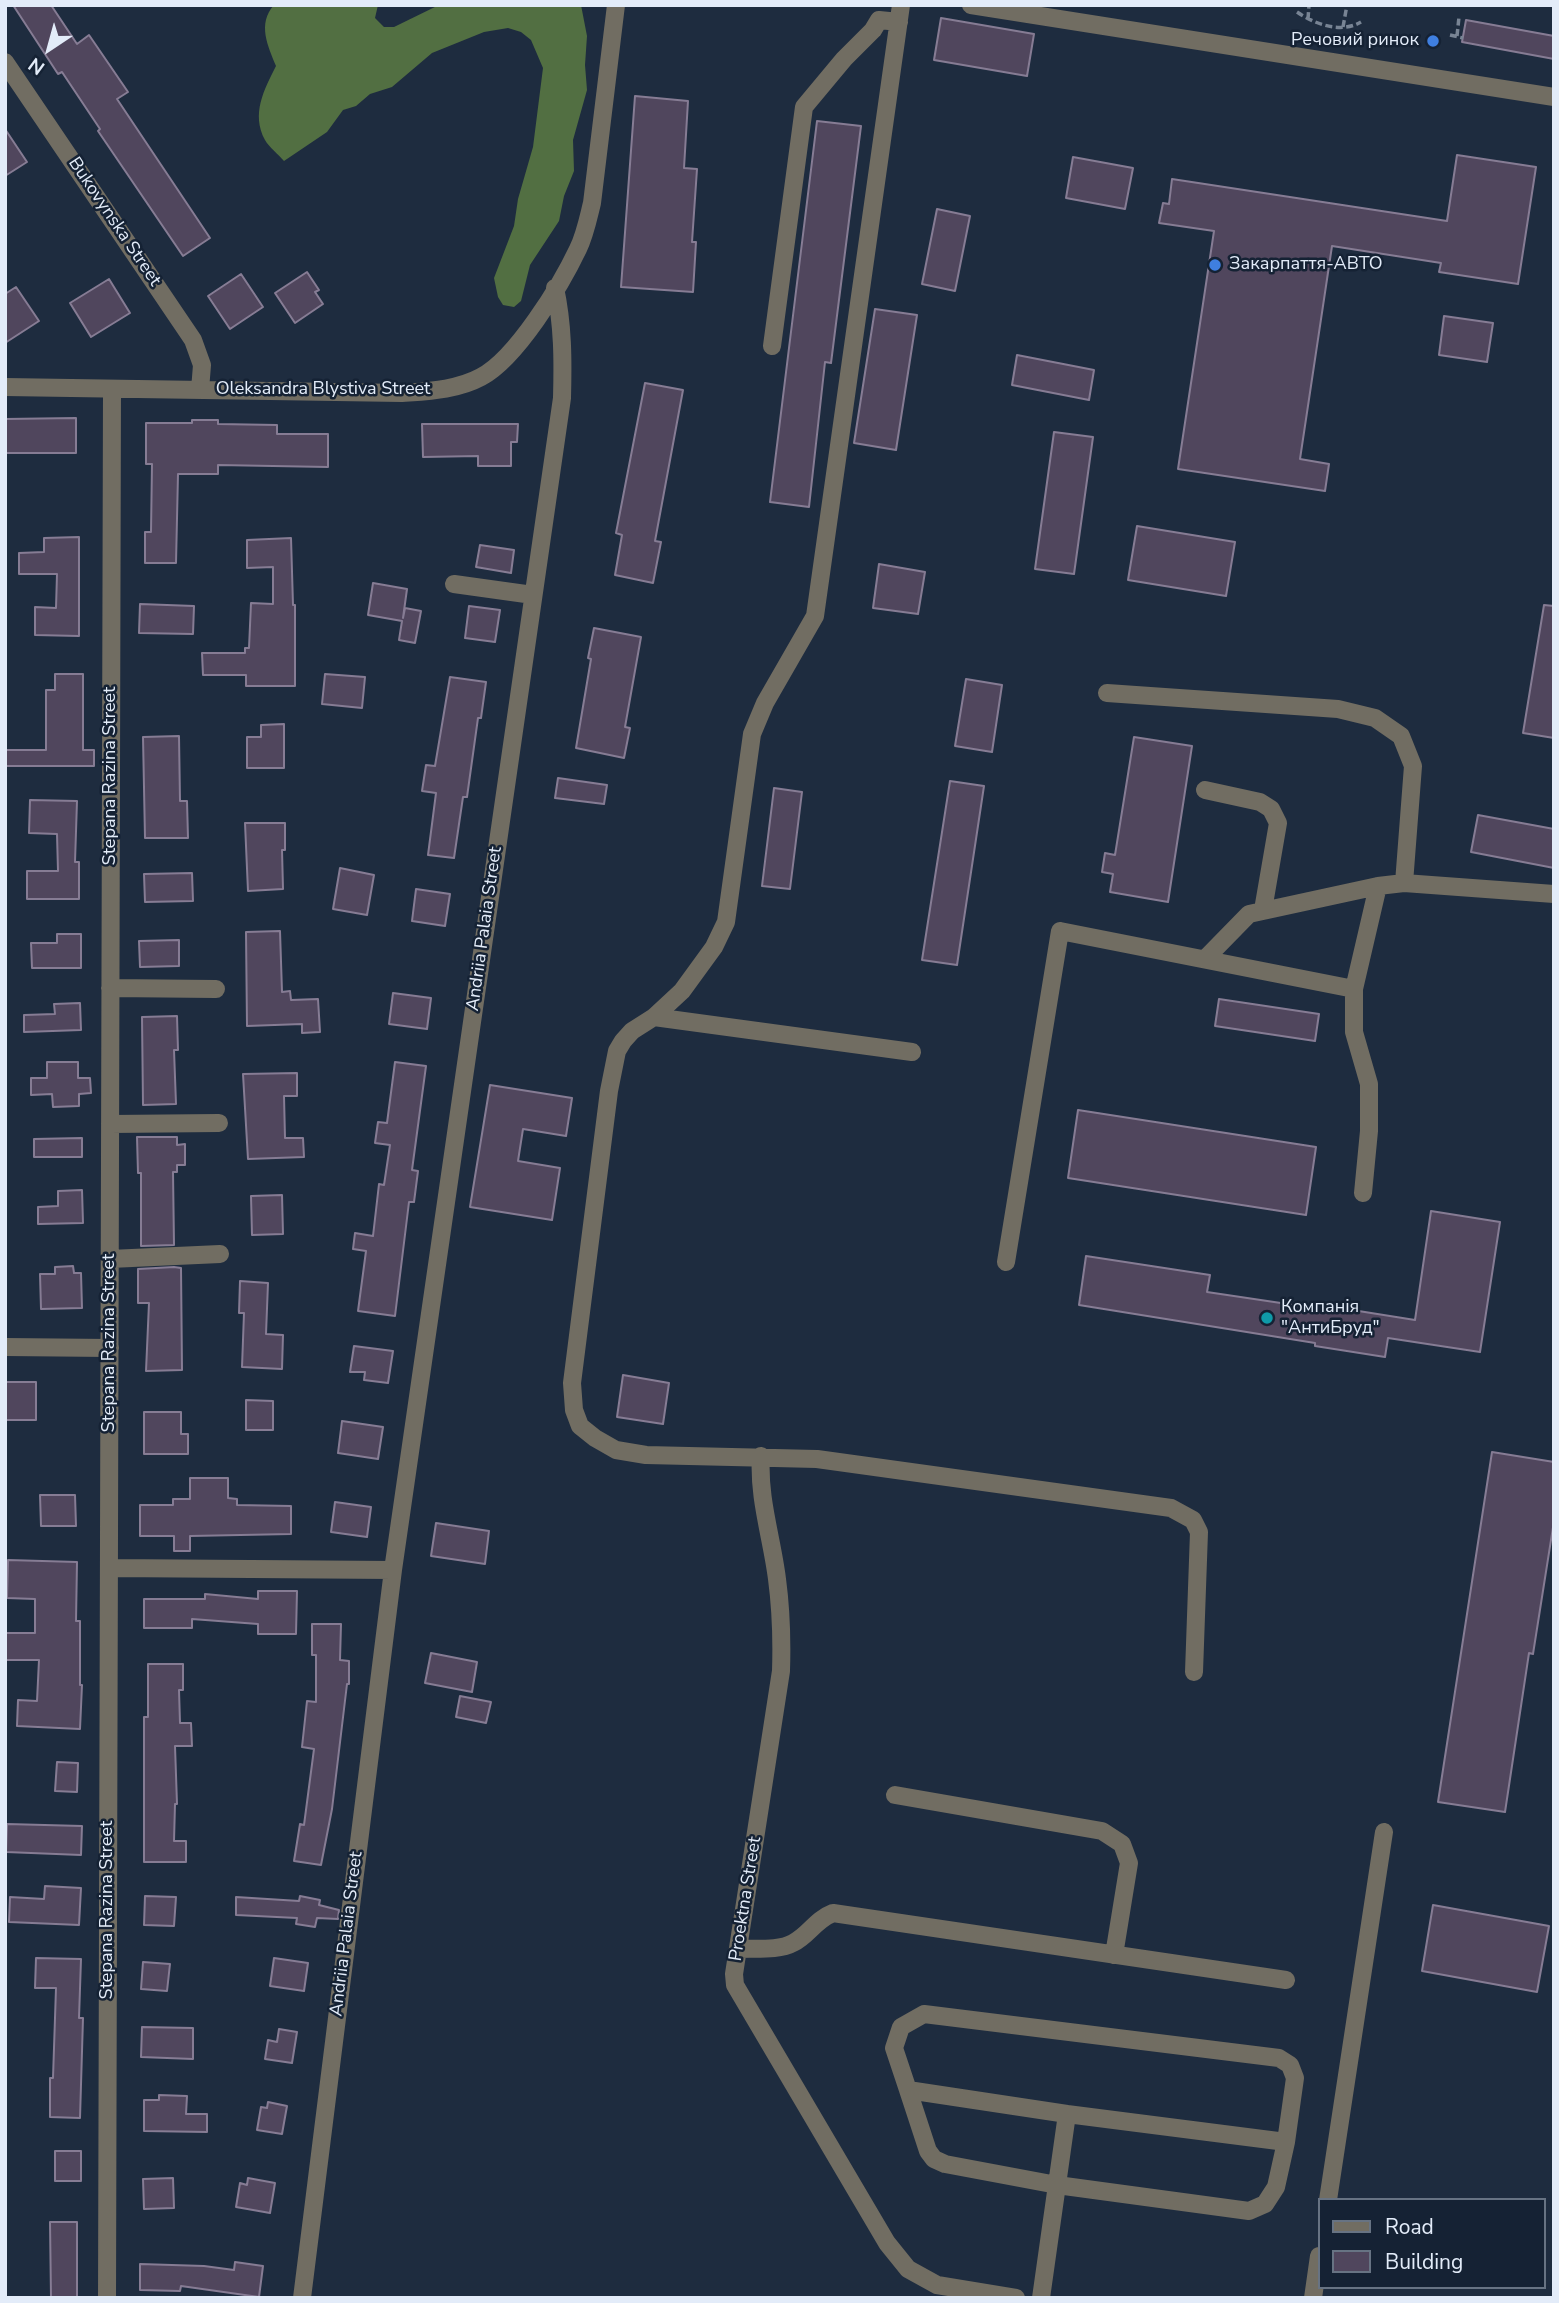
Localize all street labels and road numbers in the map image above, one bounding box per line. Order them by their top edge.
street label: Bukovynska Street [63,153,165,291]
street label: Oleksandra Blystiva Street [216,379,430,401]
street label: Stepana Razina Street [100,687,122,865]
street label: Andriia Palaia Street [463,845,507,1013]
street label: Stepana Razina Street [99,1254,121,1432]
street label: Stepana Razina Street [97,1821,119,1999]
street label: Proektna Street [726,1835,766,1963]
street label: Andriia Palaia Street [326,1850,368,2018]

